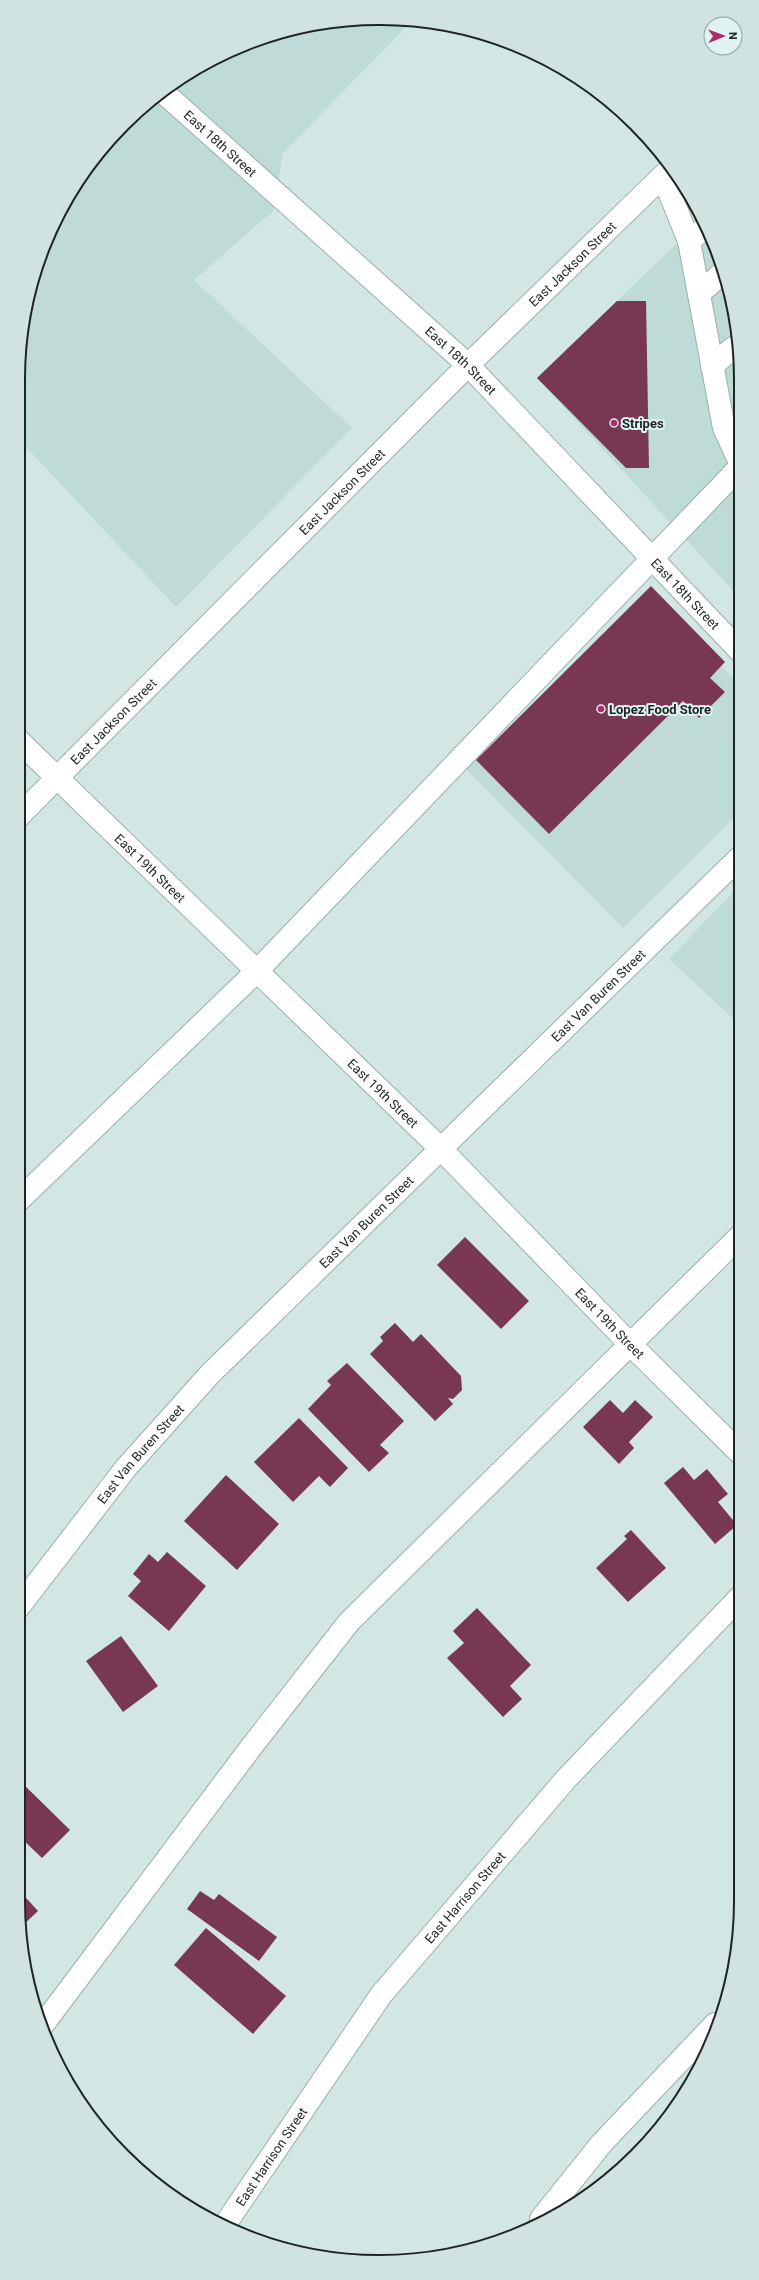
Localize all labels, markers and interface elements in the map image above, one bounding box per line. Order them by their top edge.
north arrow [703,16,743,56]
text: N [726,32,739,40]
street label: East 18th Street [181,107,260,180]
street label: East Jackson Street [526,218,619,309]
street label: East 18th Street [422,323,500,398]
place label: Stripes [622,416,664,431]
marker: Stripes [609,418,619,428]
street label: East Jackson Street [296,446,388,538]
street label: East 18th Street [648,555,723,632]
street label: East Jackson Street [67,675,159,767]
place label: Lopez Food Store [609,702,711,717]
marker: Lopez Food Store [596,704,606,714]
street label: East 19th Street [112,830,189,905]
street label: East Van Buren Street [548,946,648,1045]
street label: East 19th Street [345,1056,422,1131]
street label: East Van Buren Street [316,1173,416,1271]
street label: East 19th Street [572,1285,648,1361]
street label: East Van Buren Street [94,1401,187,1506]
street label: East Harrison Street [421,1848,508,1946]
street label: East Harrison Street [232,2104,310,2209]

